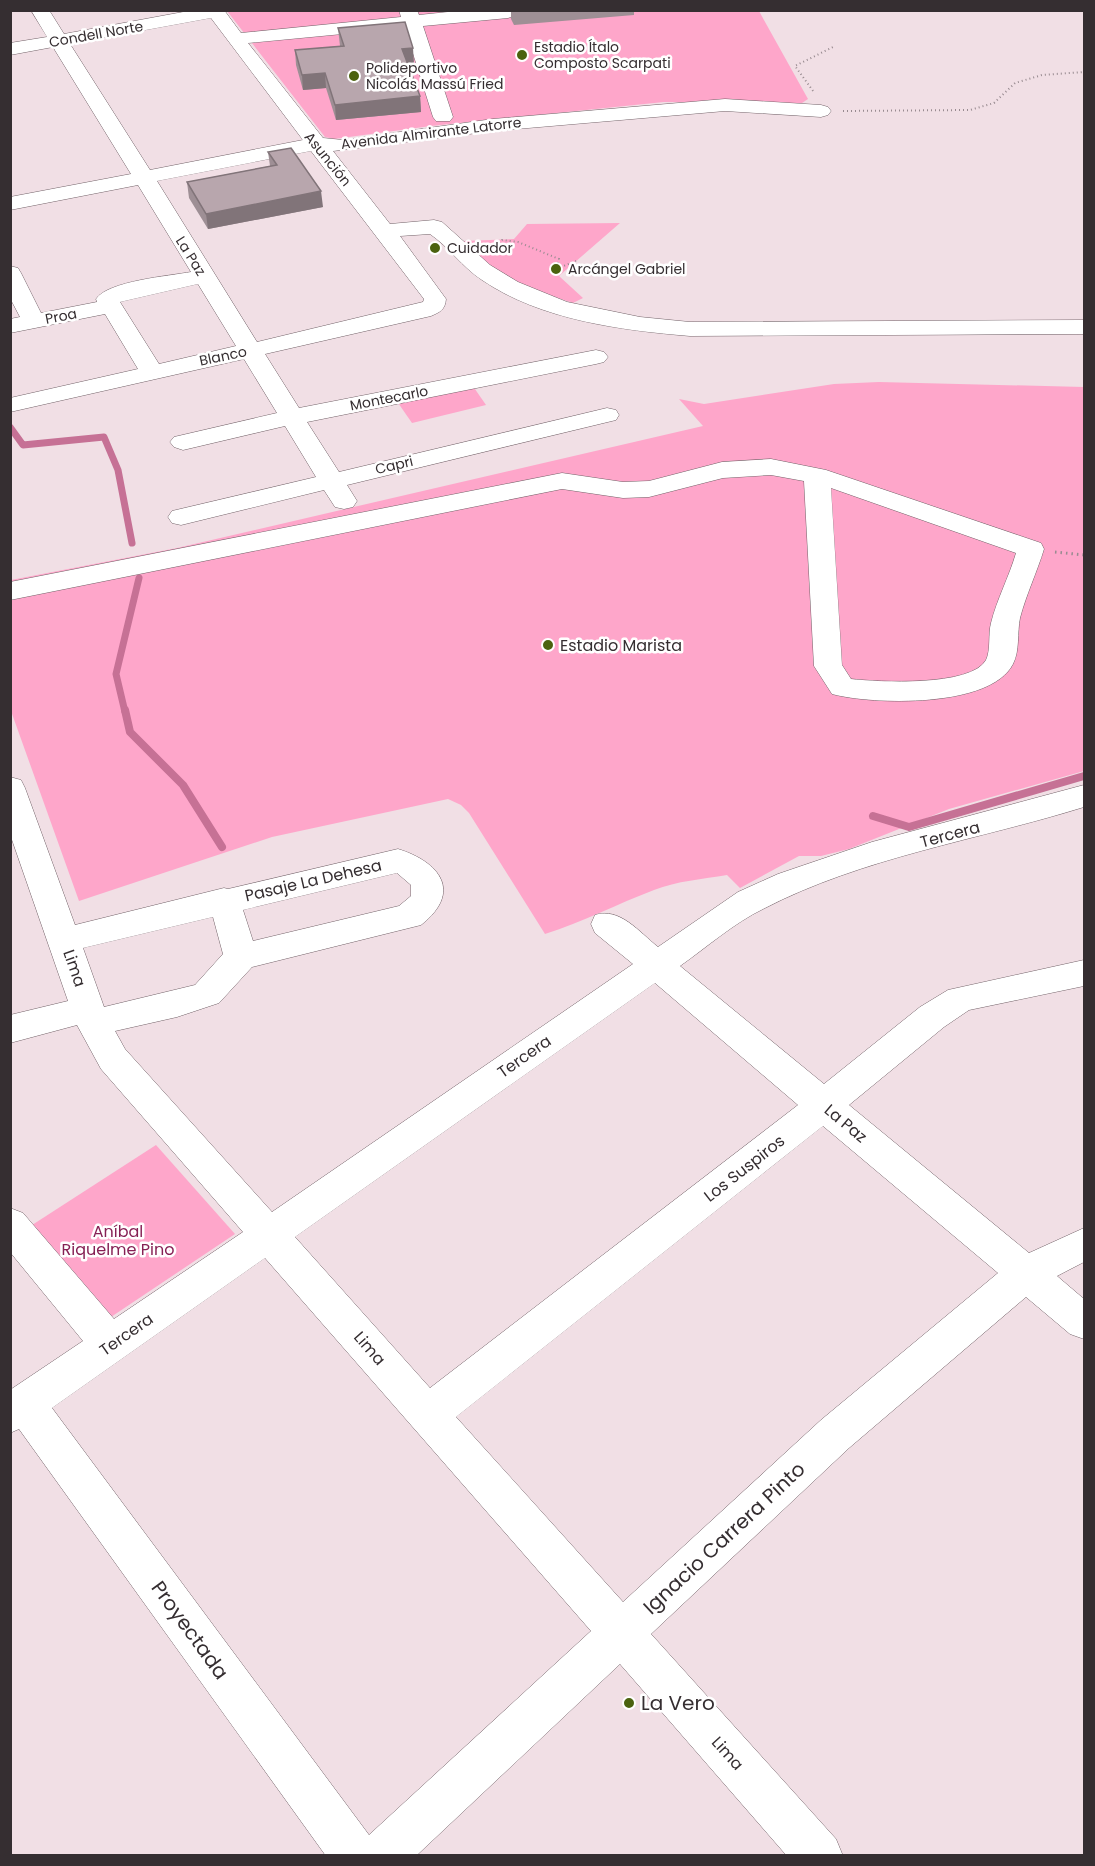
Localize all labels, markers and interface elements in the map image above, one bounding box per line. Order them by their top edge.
street label: Condell Norte [47,16,145,52]
place label: Estadio Ítalo Composto Scarpati [534,37,671,73]
marker: Estadio Ítalo Composto Scarpati [515,48,529,62]
place label: Polideportivo Nicolás Massú Fried [366,58,503,94]
marker: Polideportivo Nicolás Massú Fried [347,69,361,83]
street label: Avenida Almirante Latorre [340,112,523,154]
street label: Asunción [300,128,356,190]
street label: La Paz [171,232,211,280]
place label: Cuidador [447,238,513,258]
marker: Cuidador [428,241,442,255]
place label: Arcángel Gabriel [568,259,686,279]
marker: Arcángel Gabriel [549,262,563,276]
street label: Proa [44,303,78,329]
street label: Blanco [197,341,249,371]
street label: Montecarlo [348,381,430,415]
street label: Capri [373,451,415,479]
place label: Estadio Marista [560,634,682,657]
marker: Estadio Marista [541,638,555,652]
street label: Tercera [918,815,983,853]
street label: Pasaje La Dehesa [242,854,384,907]
street label: Lima [57,946,92,990]
street label: Tercera [493,1030,556,1083]
street label: La Paz [819,1099,872,1148]
street label: Los Suspiros [699,1129,790,1207]
park label: Aníbal Riquelme Pino [62,1220,174,1261]
street label: Tercera [95,1308,158,1361]
street label: Lima [348,1326,391,1370]
street label: Ignacio Carrera Pinto [637,1455,811,1621]
street label: Proyectada [145,1575,235,1685]
place label: La Vero [641,1689,715,1717]
marker: La Vero [622,1696,636,1710]
street label: Lima [706,1731,749,1775]

